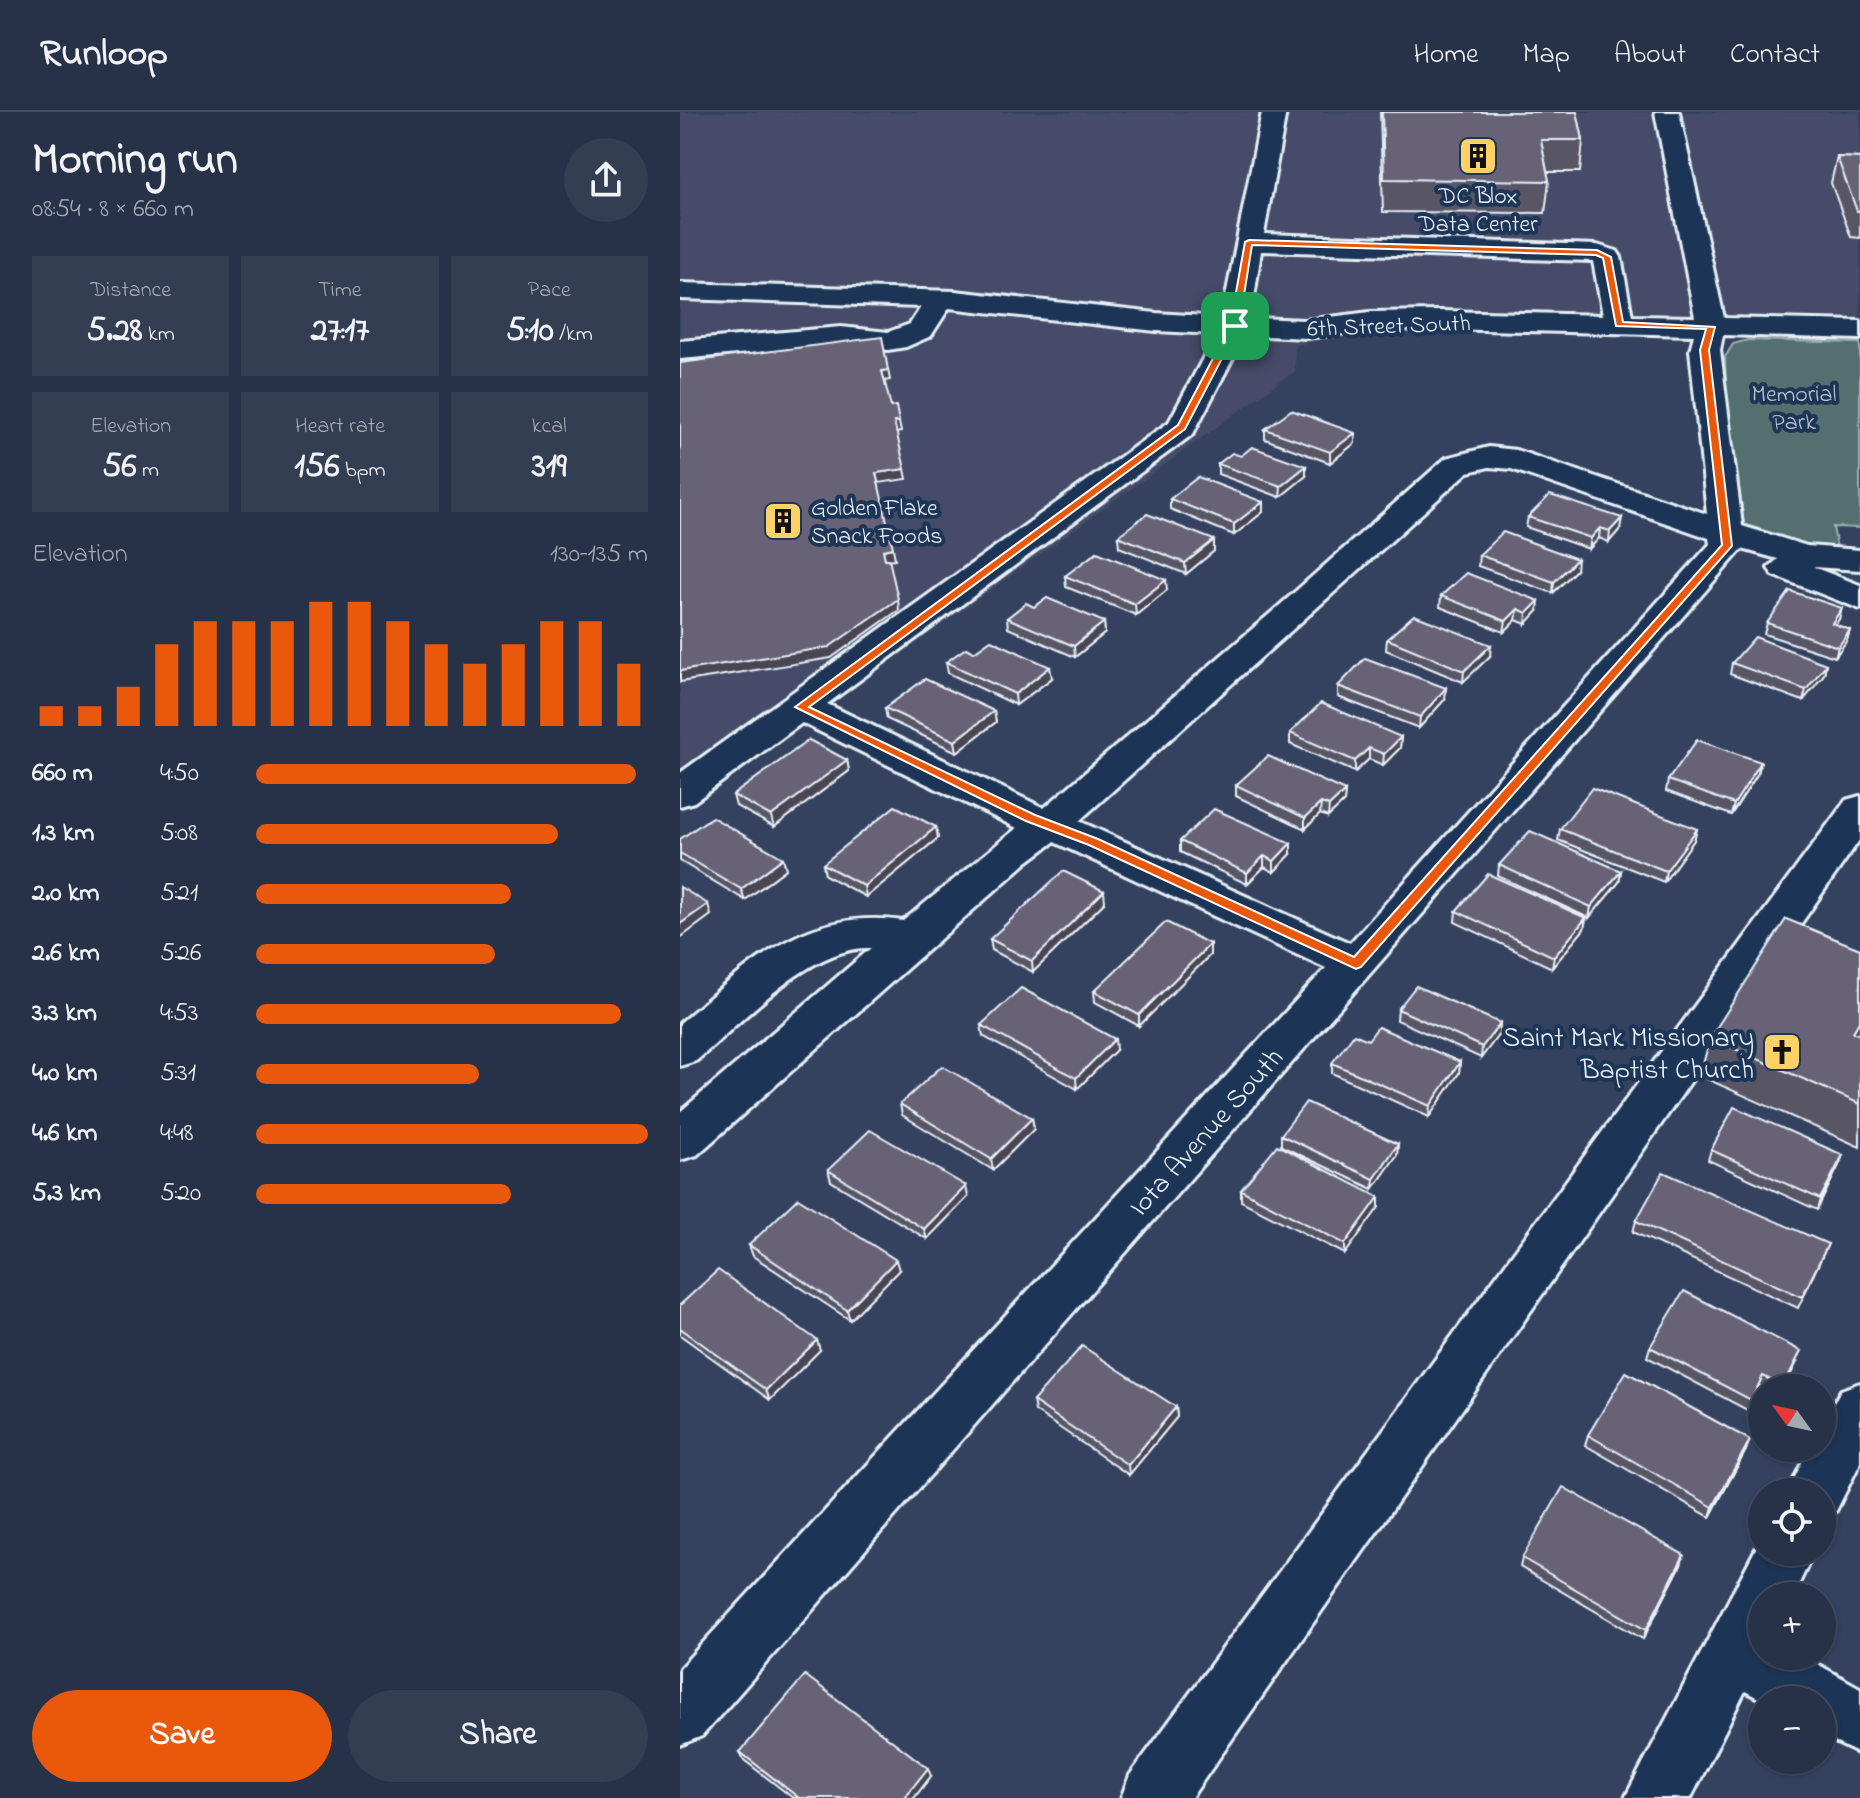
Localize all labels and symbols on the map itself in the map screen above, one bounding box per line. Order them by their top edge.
building icon: DC Blox Data Center [1457,135,1499,177]
place label: DC Blox Data Center [1417,180,1538,243]
pin [1201,292,1269,360]
street label: 6th Street South [1307,307,1471,348]
park label: Memorial Park [1751,378,1837,441]
place label: Golden Flake Snack Foods [811,492,942,555]
building icon: Golden Flake Snack Foods [762,500,804,542]
place label: Saint Mark Missionary Baptist Church [1502,1019,1754,1092]
church icon: Saint Mark Missionary Baptist Church [1761,1031,1803,1073]
street label: Iota Avenue South [1121,1040,1295,1227]
north arrow [1748,1374,1836,1462]

